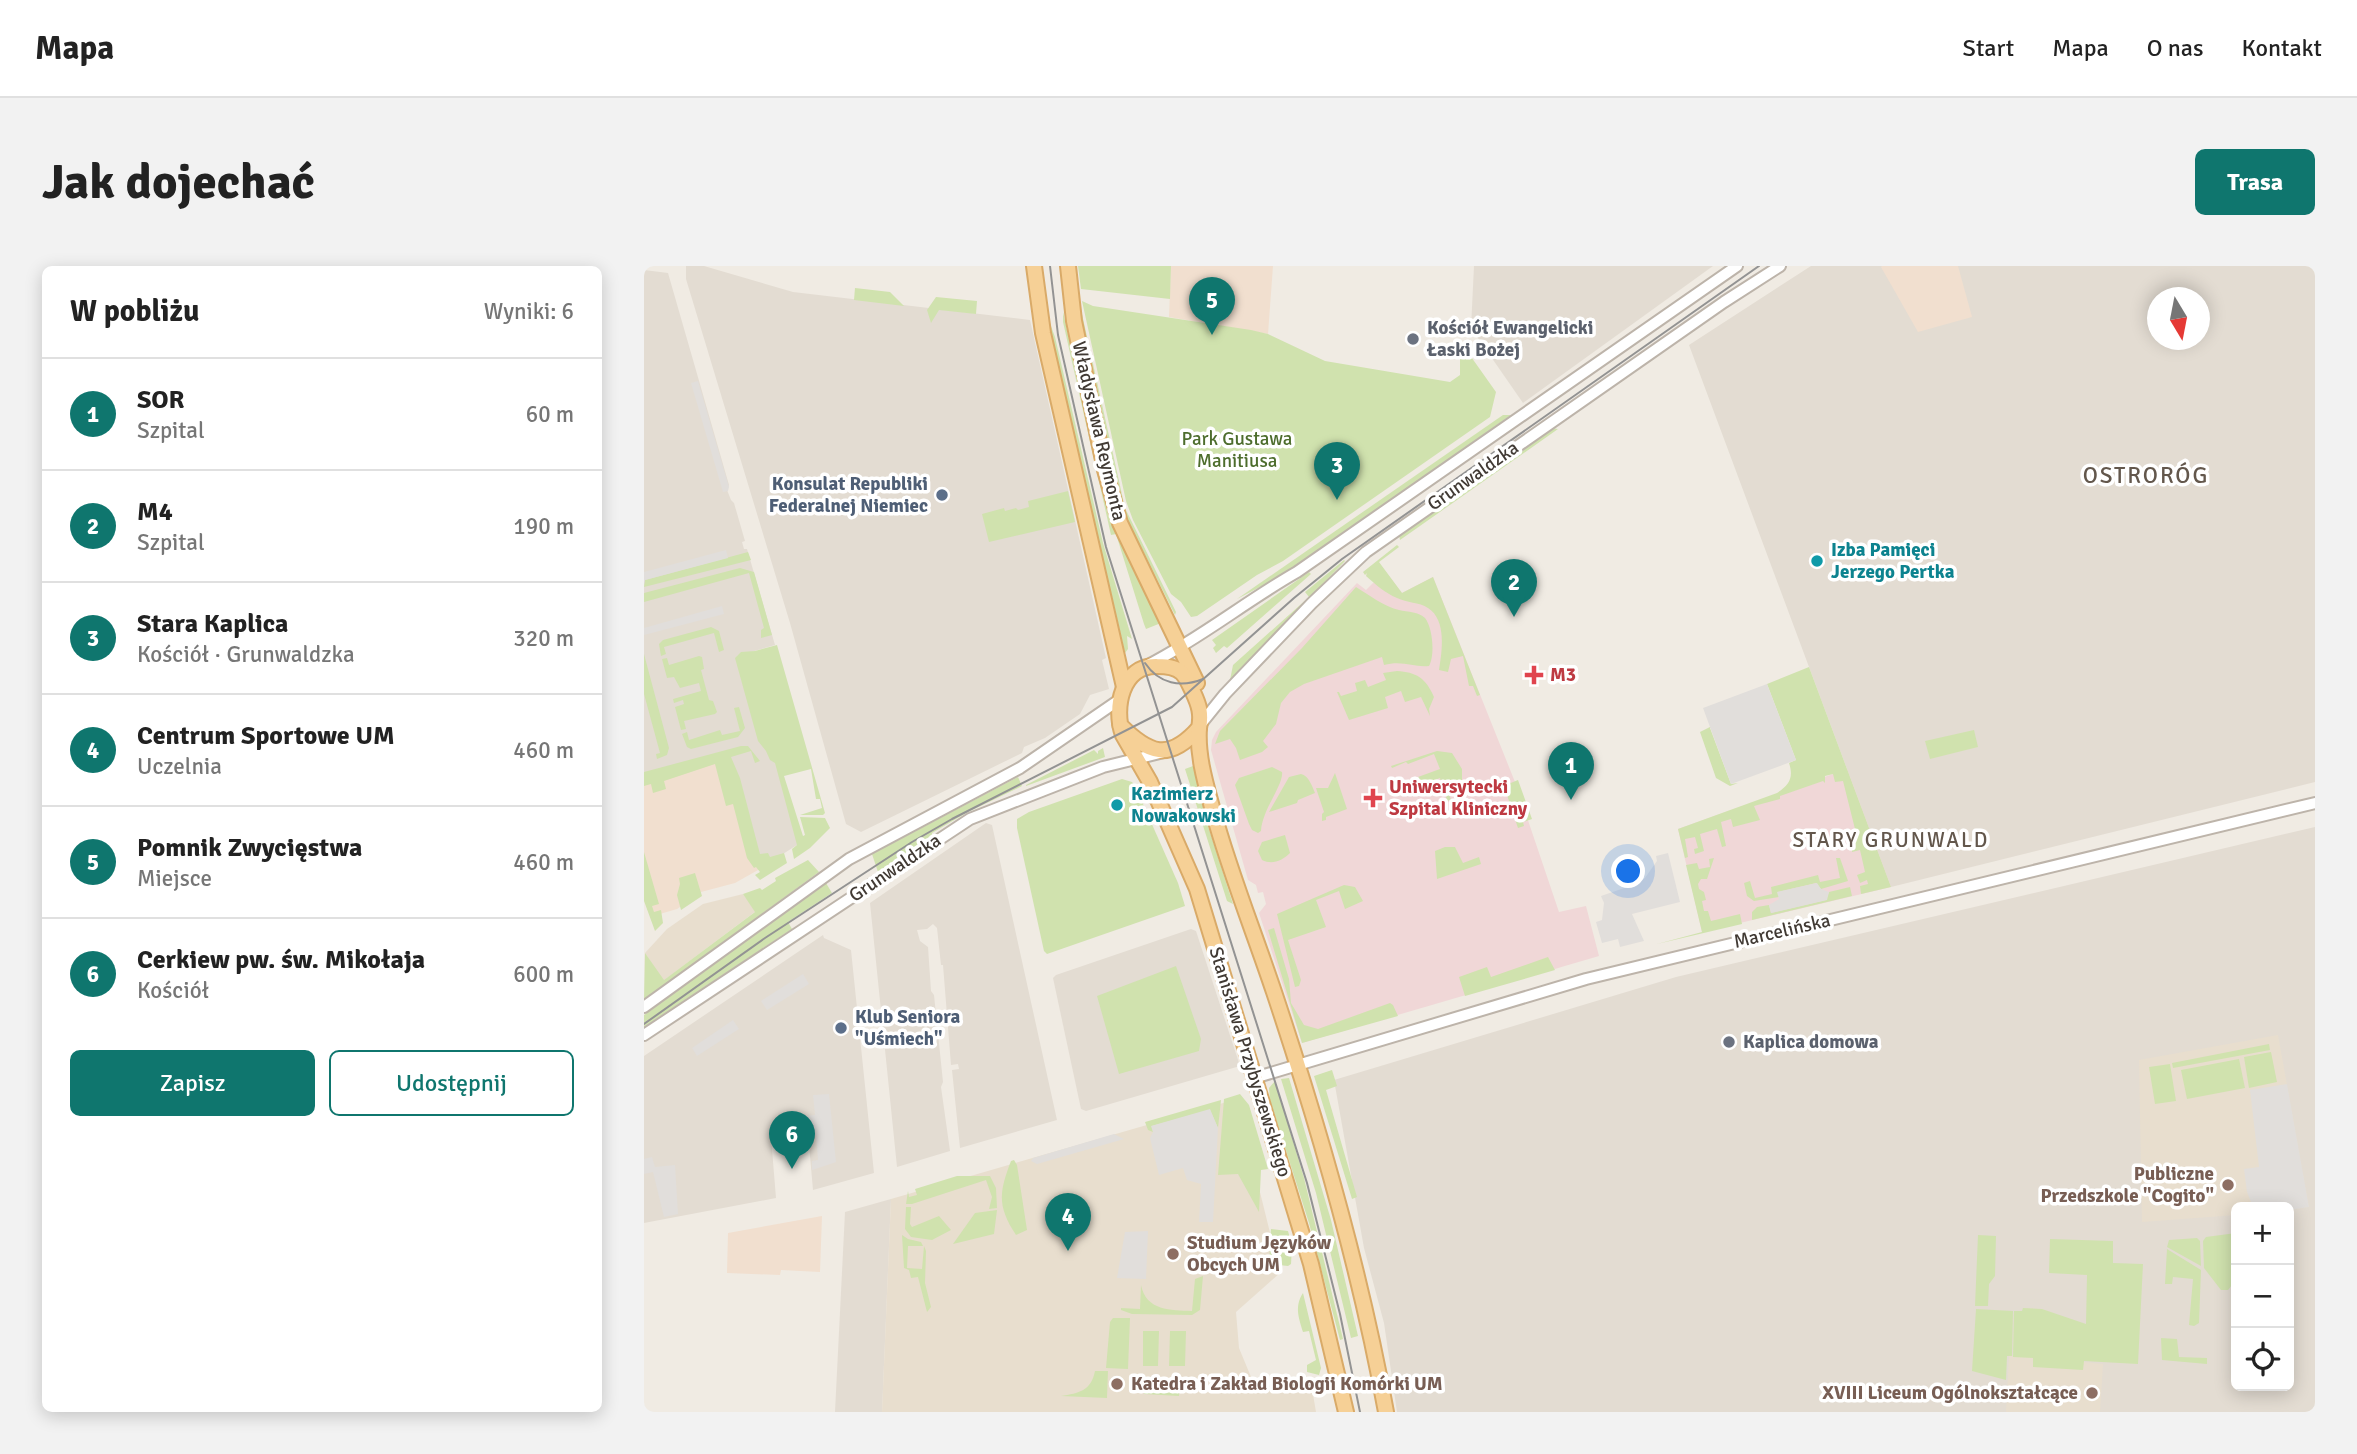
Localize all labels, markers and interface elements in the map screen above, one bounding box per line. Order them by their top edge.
text: Mapa [35,28,114,69]
text: Start [1963,33,2014,63]
text: Mapa [2052,33,2109,63]
text: O nas [2147,33,2204,63]
text: Kontakt [2242,33,2322,63]
button: Trasa [2195,149,2315,215]
text: Jak dojechać [42,152,315,212]
pin: 5 [1189,277,1235,335]
north arrow [2147,287,2210,350]
text: W pobliżu [70,293,199,330]
text: Wyniki: 6 [484,297,574,326]
place label: Kościół Ewangelicki Łaski Bożej [1426,316,1593,362]
marker: Kościół Ewangelicki Łaski Bożej [1405,331,1421,347]
street label: Władysława Reymonta [1067,339,1131,523]
text: SOR [137,384,185,416]
text: 1 [87,400,99,429]
text: 60 m [526,400,574,429]
text: Szpital [137,416,205,445]
park label: Park Gustawa Manitiusa [1182,427,1292,473]
street label: Grunwaldzka [1423,436,1523,516]
pin: 3 [1314,442,1360,500]
district label: OSTRORÓG [2083,461,2209,490]
place label: Konsulat Republiki Federalnej Niemiec [769,472,928,518]
marker: Konsulat Republiki Federalnej Niemiec [934,487,950,503]
text: M4 [137,496,173,528]
text: 2 [87,512,99,541]
text: 190 m [513,512,574,541]
text: Szpital [137,528,205,557]
place label: Izba Pamięci Jerzego Pertka [1831,538,1955,584]
marker: Izba Pamięci Jerzego Pertka [1809,553,1825,569]
pin: 2 [1491,559,1537,617]
text: Stara Kaplica [137,608,288,640]
text: 3 [87,624,99,653]
text: 320 m [513,624,574,653]
text: Kościół · Grunwaldzka [137,640,355,669]
place label: M3 [1550,663,1576,687]
marker: M3 [1524,665,1544,685]
text: Centrum Sportowe UM [137,720,395,752]
text: 4 [87,736,99,765]
text: 460 m [513,736,574,765]
pin: 1 [1548,742,1594,800]
text: Uczelnia [137,752,222,781]
place label: Uniwersytecki Szpital Kliniczny [1389,775,1528,821]
place label: Kazimierz Nowakowski [1131,782,1236,828]
marker: Uniwersytecki Szpital Kliniczny [1363,788,1383,808]
marker: Kazimierz Nowakowski [1109,797,1125,813]
district label: STARY GRUNWALD [1793,827,1989,853]
street label: Grunwaldzka [844,828,946,908]
text: Pomnik Zwycięstwa [137,832,362,864]
text: 5 [87,848,99,877]
text: 460 m [513,848,574,877]
your location [1611,854,1645,888]
text: Miejsce [137,864,212,893]
street label: Marcelińska [1731,908,1833,954]
text: Cerkiew pw. św. Mikołaja [137,944,425,976]
street label: Stanisława Przybyszewskiego [1204,944,1297,1180]
text: 6 [87,960,99,989]
text: 600 m [513,960,574,989]
text: Kościół [137,976,209,1005]
place label: Klub Seniora "Uśmiech" [855,1005,961,1051]
marker: Klub Seniora "Uśmiech" [833,1020,849,1036]
place label: Kaplica domowa [1743,1030,1879,1054]
marker: Kaplica domowa [1721,1034,1737,1050]
button: Zapisz [70,1050,315,1116]
button: Udostępnij [329,1050,574,1116]
pin: 6 [769,1111,815,1169]
place label: Publiczne Przedszkole "Cogito" [2040,1162,2214,1208]
marker: Publiczne Przedszkole "Cogito" [2220,1177,2236,1193]
pin: 4 [1045,1193,1091,1251]
map controls [2231,1202,2294,1391]
button: + [2231,1202,2294,1265]
place label: Studium Języków Obcych UM [1187,1231,1332,1277]
marker: Studium Języków Obcych UM [1165,1246,1181,1262]
button: − [2231,1265,2294,1328]
button: locate [2231,1328,2294,1391]
place label: Katedra i Zakład Biologii Komórki UM [1131,1372,1443,1396]
marker: Katedra i Zakład Biologii Komórki UM [1109,1376,1125,1392]
place label: XVIII Liceum Ogólnokształcące [1822,1381,2078,1405]
marker: XVIII Liceum Ogólnokształcące [2084,1385,2100,1401]

